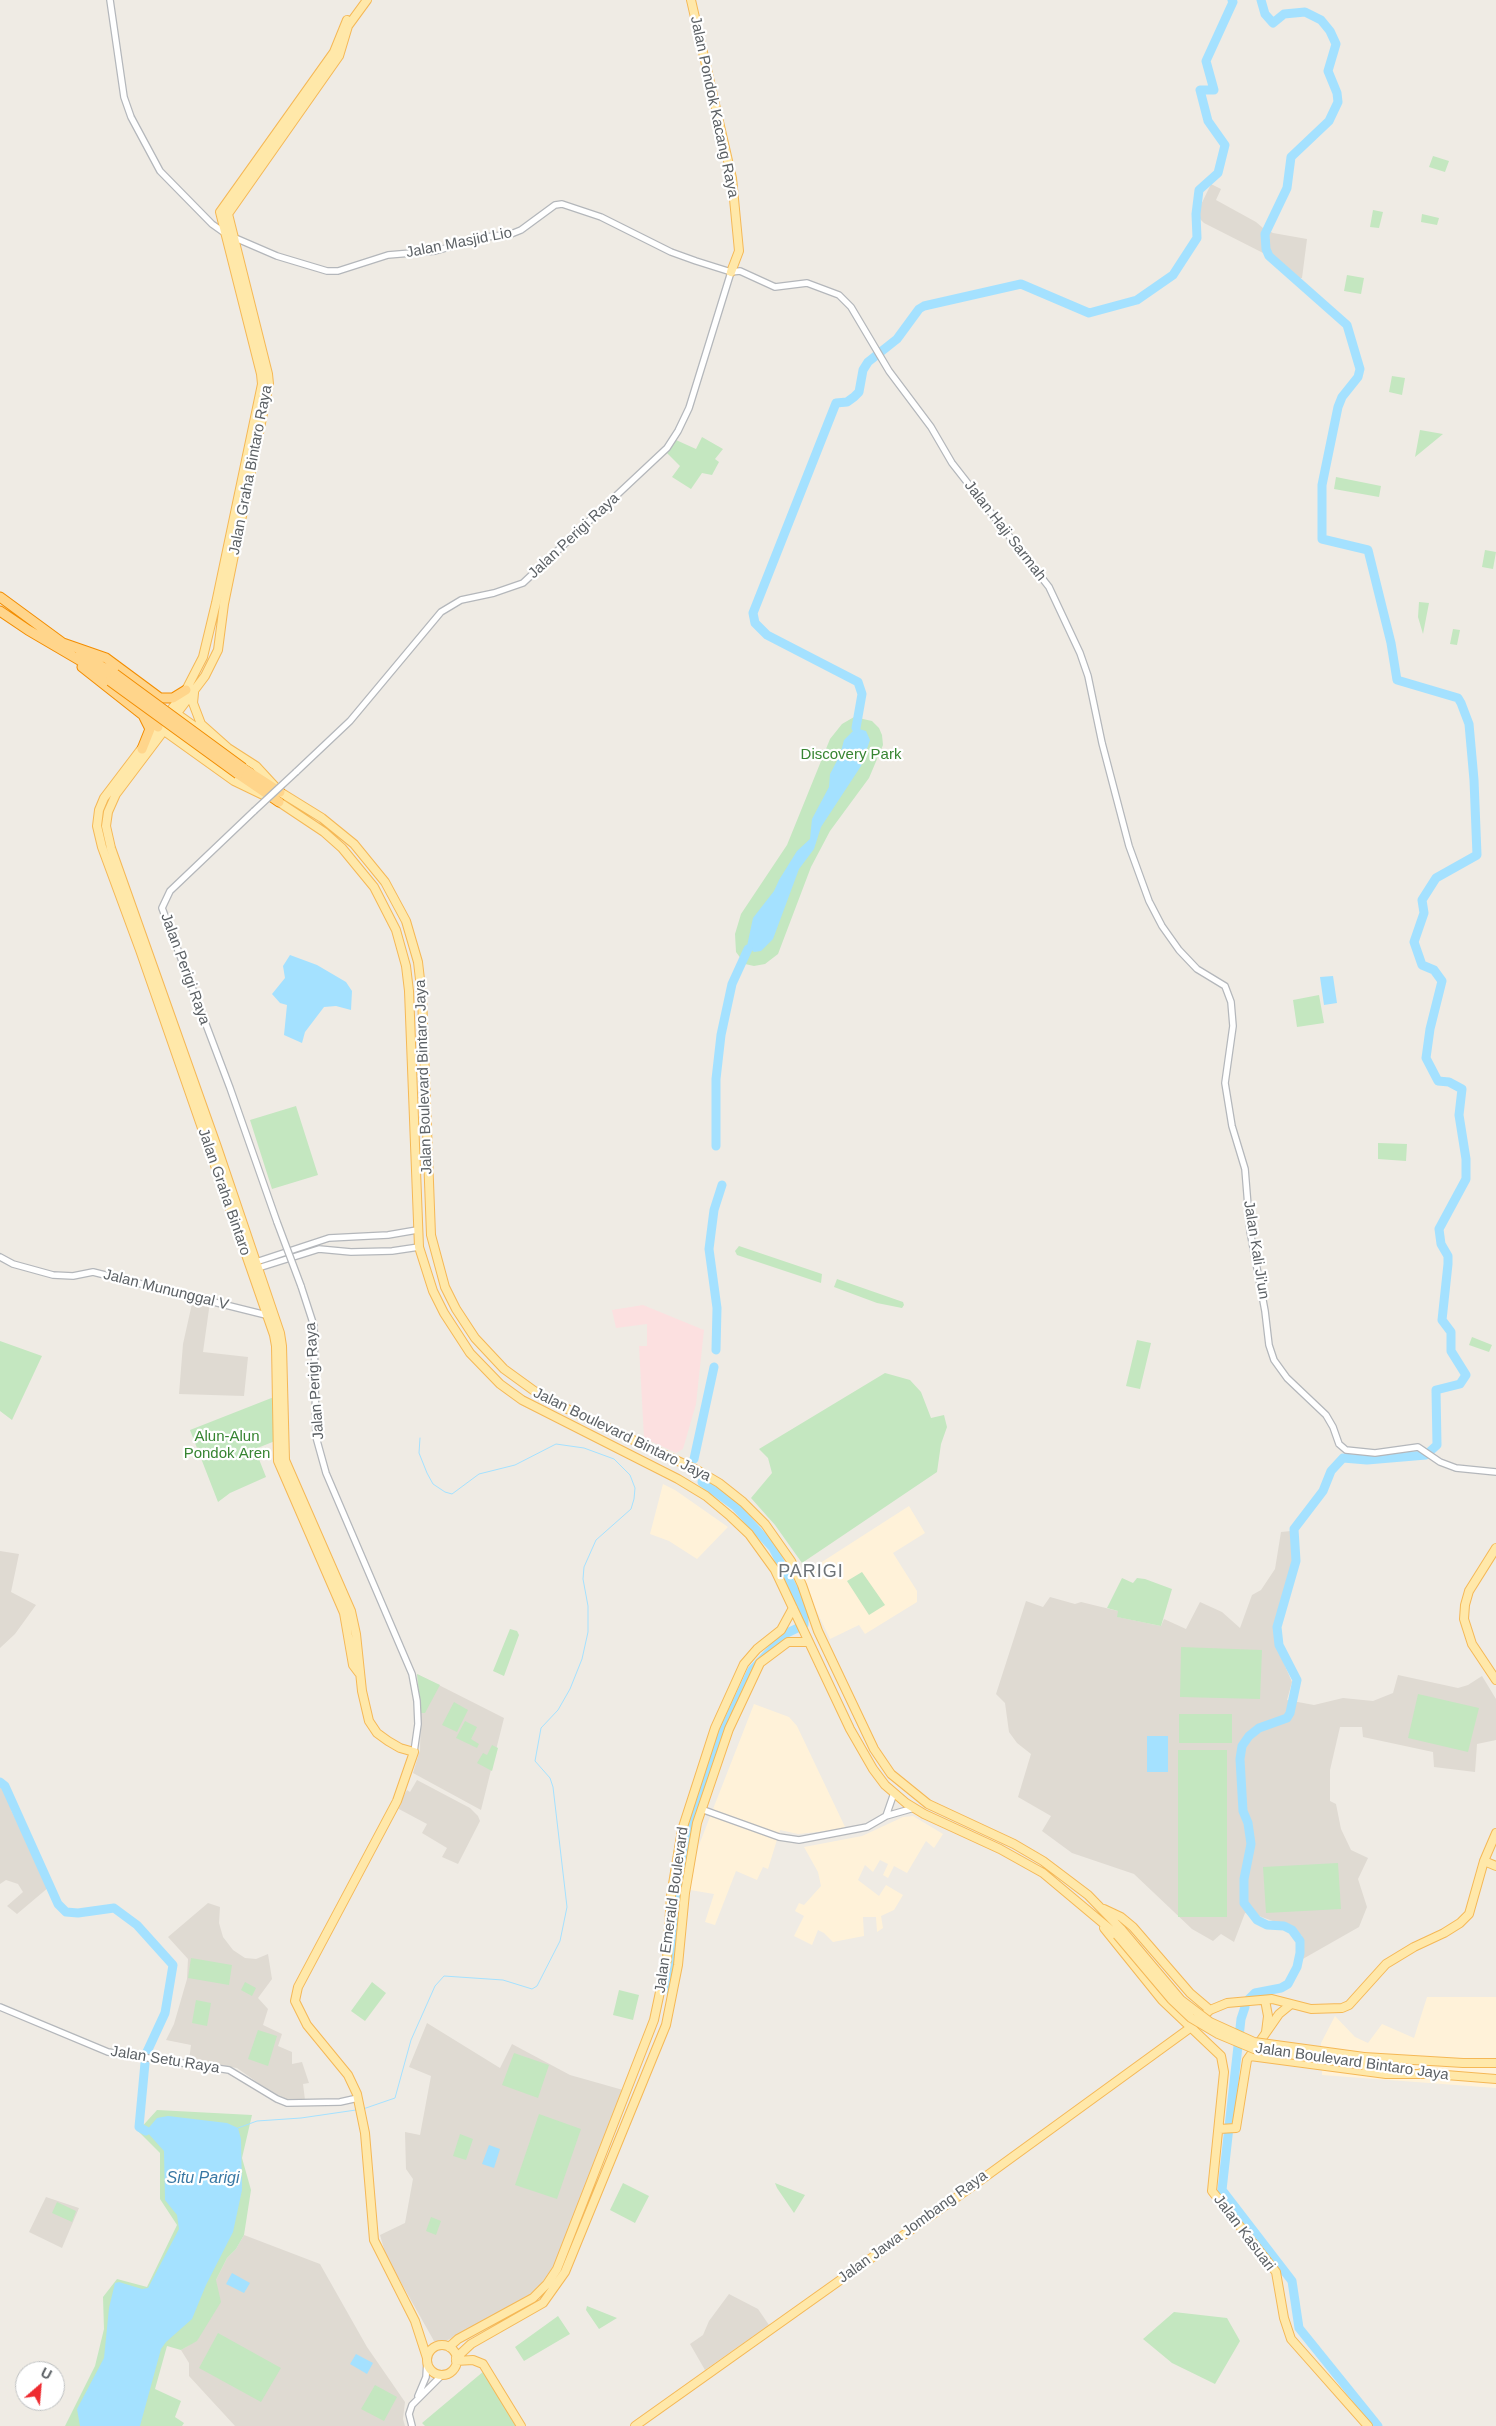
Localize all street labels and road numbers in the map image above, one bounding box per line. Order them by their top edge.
street label: Jalan Pondok Kacang Raya [686,15,742,199]
street label: Jalan Masjid Lio [404,224,514,262]
street label: Jalan Graha Bintaro Raya [226,384,276,556]
street label: Jalan Haji Sarmah [960,477,1050,585]
street label: Jalan Perigi Raya [525,489,623,583]
street label: Jalan Perigi Raya [156,911,214,1027]
street label: Jalan Boulevard Bintaro Jaya [412,979,436,1175]
street label: Jalan Graha Bintaro [194,1126,254,1258]
street label: Jalan Kali Ji'un [1239,1199,1273,1301]
street label: Jalan Mununggal V [102,1266,230,1314]
street label: Jalan Perigi Raya [302,1322,328,1440]
street label: Jalan Boulevard Bintaro Jaya [530,1384,714,1486]
street label: Jalan Emerald Boulevard [651,1826,693,1994]
street label: Jalan Boulevard Bintaro Jaya [1254,2040,1450,2084]
street label: Jalan Setu Raya [109,2043,221,2077]
street label: Jalan Jawa Jombang Raya [835,2167,991,2287]
street label: Jalan Kasuari [1209,2191,1279,2275]

